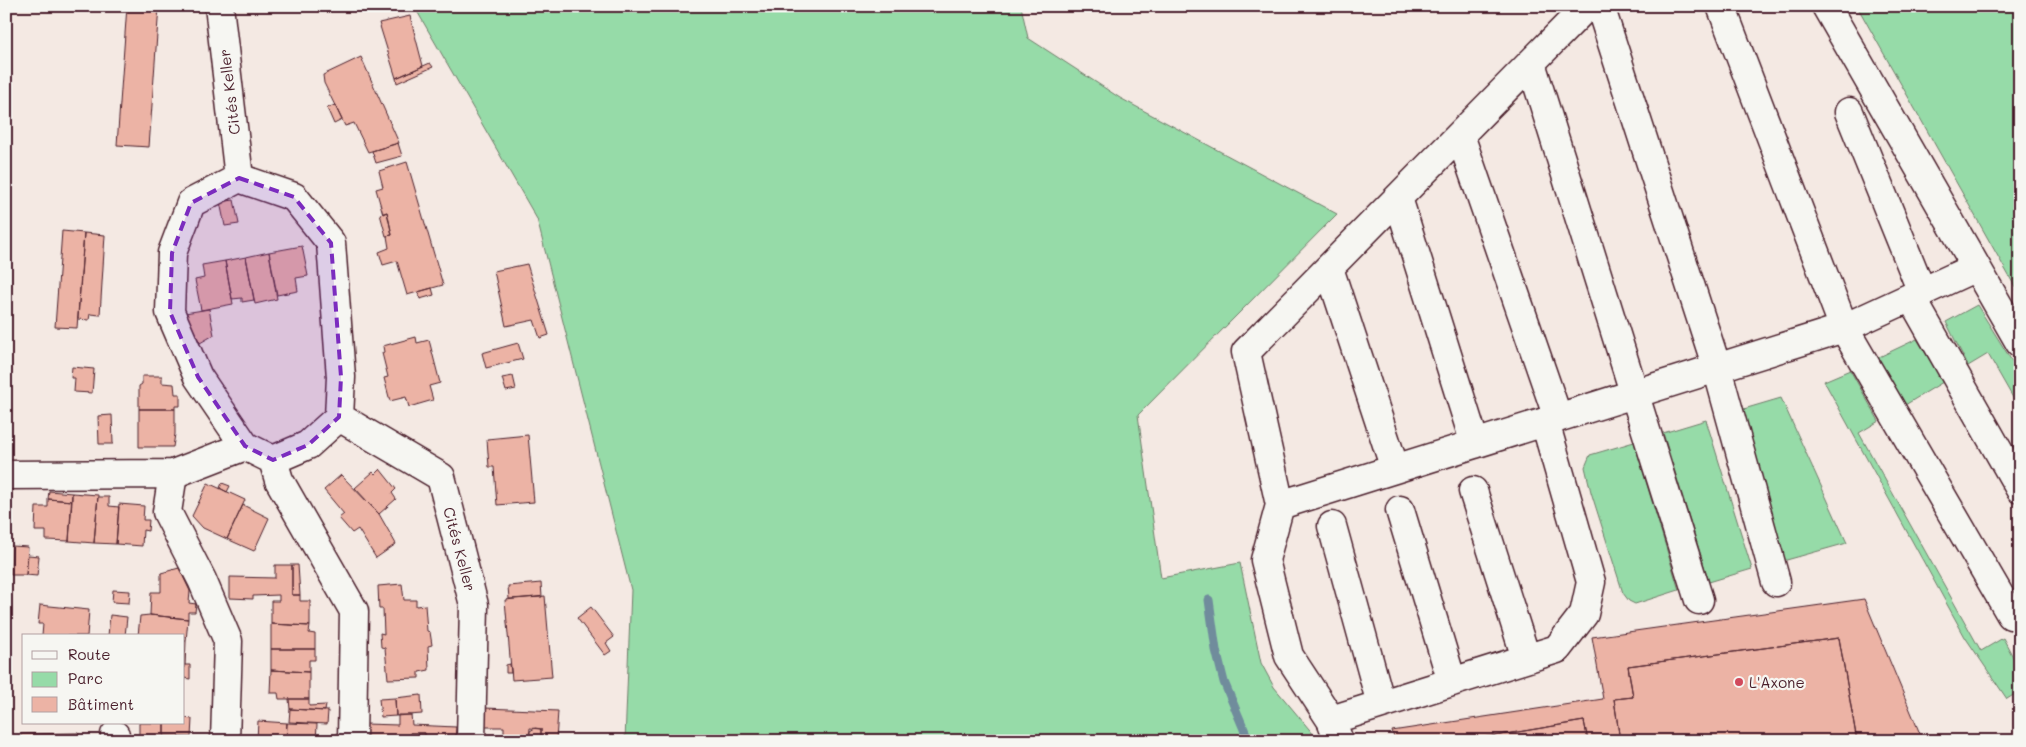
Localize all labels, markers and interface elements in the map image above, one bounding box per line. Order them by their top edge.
street label: Cités Keller [214,48,244,136]
street label: Cités Keller [439,505,481,593]
legend [22,634,185,724]
text: Route [68,644,111,664]
text: Parc [68,668,103,688]
place label: L'Axone [1749,672,1805,692]
marker: L'Axone [1733,676,1745,688]
text: Bâtiment [68,694,134,714]

